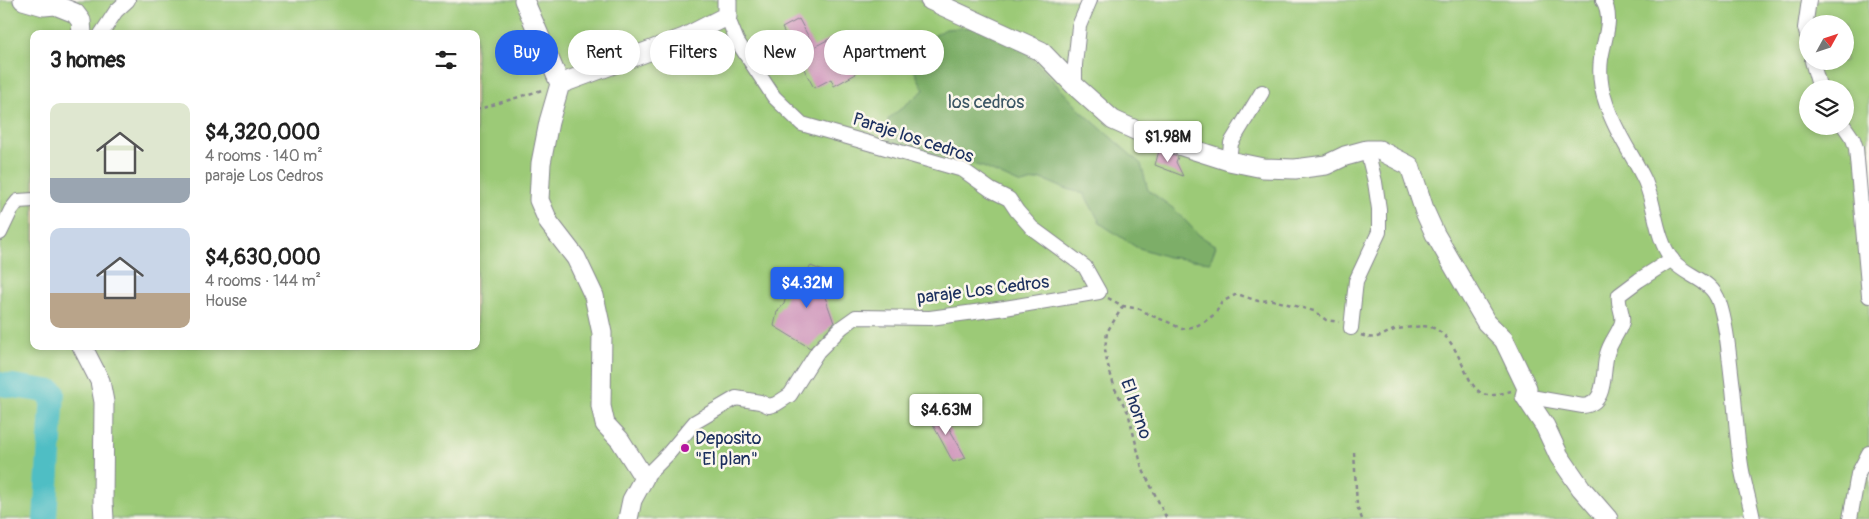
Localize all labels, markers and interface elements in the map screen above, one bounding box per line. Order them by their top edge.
north arrow [1799,15,1854,70]
map controls [1799,15,1854,135]
chip: Buy [495,30,558,75]
chip: Rent [568,30,640,75]
chip: Filters [650,30,735,75]
chip: New [745,30,814,75]
chip: Apartment [824,30,944,75]
icon: filters [432,46,460,74]
text: 3 homes [50,47,125,74]
button: layers [1799,80,1854,135]
park label: los cedros [948,91,1024,114]
street label: Paraje los cedros [850,108,976,168]
text: $4,320,000 [205,119,320,146]
pin: $1.98M [1127,120,1209,163]
icon: home [90,123,150,183]
text: $1.98M [1145,127,1191,147]
text: 4 rooms · 140 m² [205,146,323,166]
text: paraje Los Cedros [205,166,323,186]
text: $4,630,000 [205,244,321,271]
icon: home [90,248,150,308]
pin: $4.32M [766,266,848,309]
street label: paraje Los Cedros [916,270,1050,310]
text: 4 rooms · 144 m² [205,271,321,291]
text: $4.32M [782,273,832,293]
text: House [205,291,247,311]
street label: El horno [1115,376,1157,443]
pin: $4.63M [905,394,987,436]
text: $4.63M [920,400,972,420]
place label: Deposito "El plan" [695,427,762,471]
marker: Deposito "El plan" [679,442,691,454]

